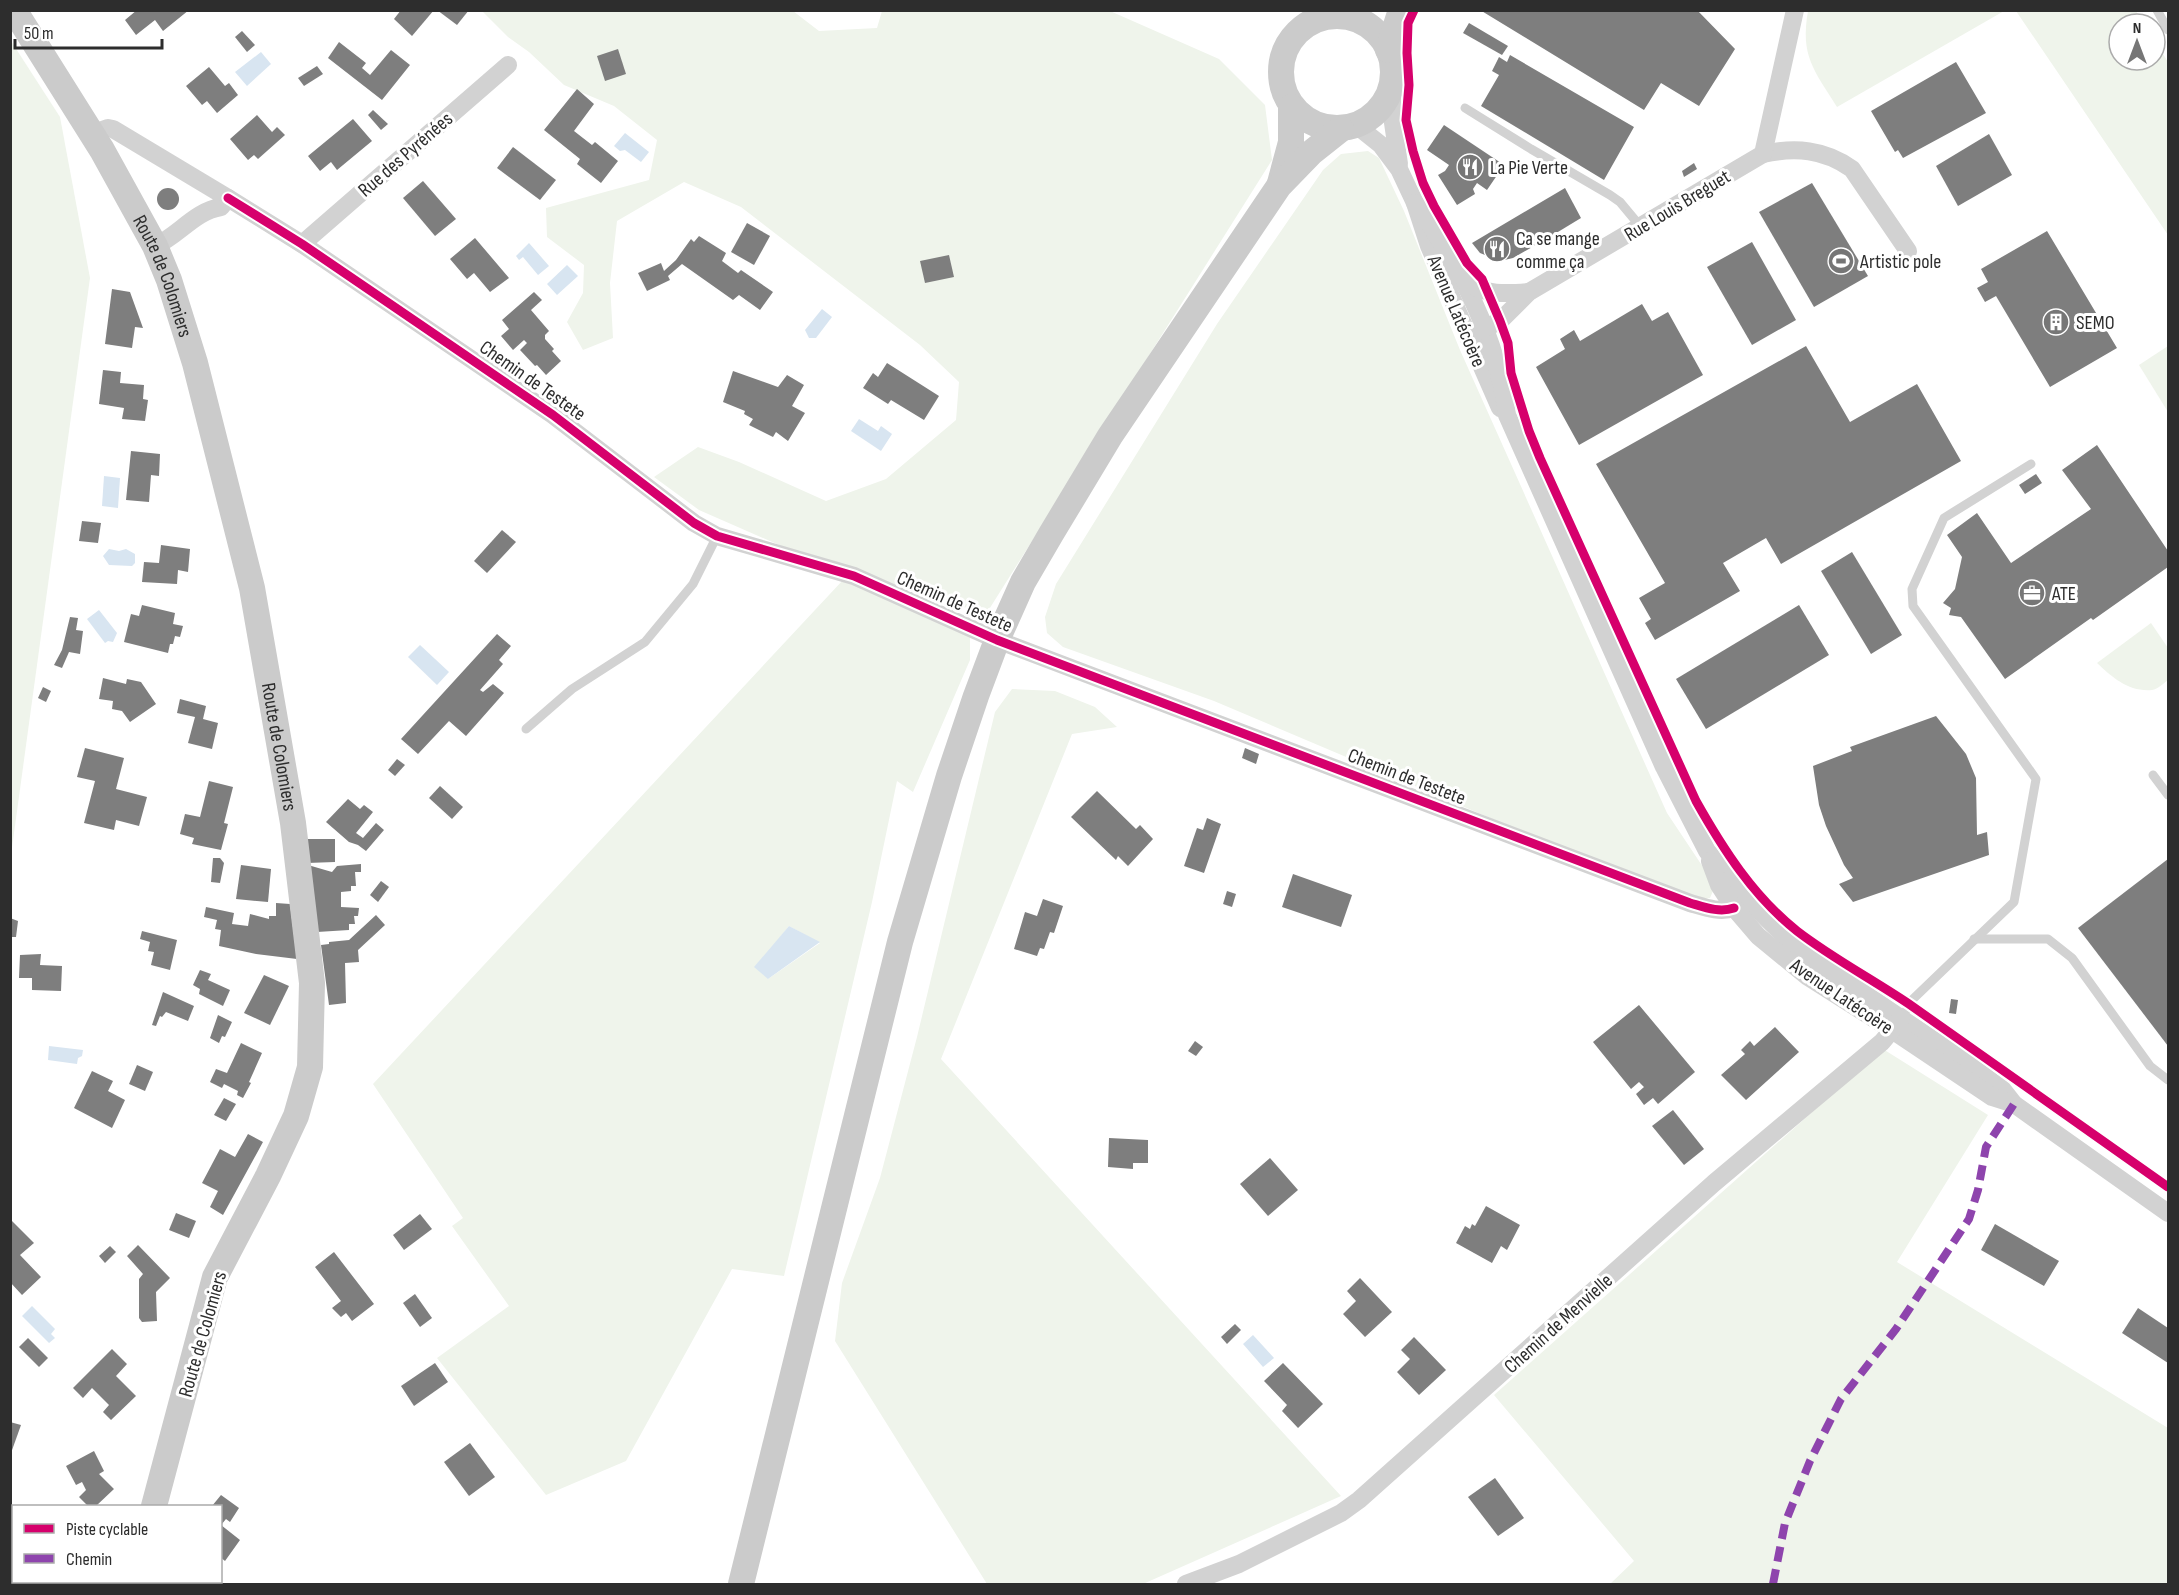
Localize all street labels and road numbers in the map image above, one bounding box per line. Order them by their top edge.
street label: Rue des Pyrénées [354,107,458,202]
street label: Rue Louis Breguet [1620,165,1735,247]
street label: Route de Colomiers [127,211,197,340]
street label: Avenue Latécoère [1421,251,1490,371]
street label: Chemin de Testete [475,335,590,426]
street label: Chemin de Testete [893,566,1016,638]
street label: Route de Colomiers [256,681,302,813]
street label: Chemin de Testete [1344,743,1469,810]
street label: Avenue Latécoère [1785,953,1897,1040]
street label: Route de Colomiers [174,1269,232,1400]
street label: Chemin de Menvielle [1500,1269,1618,1379]

